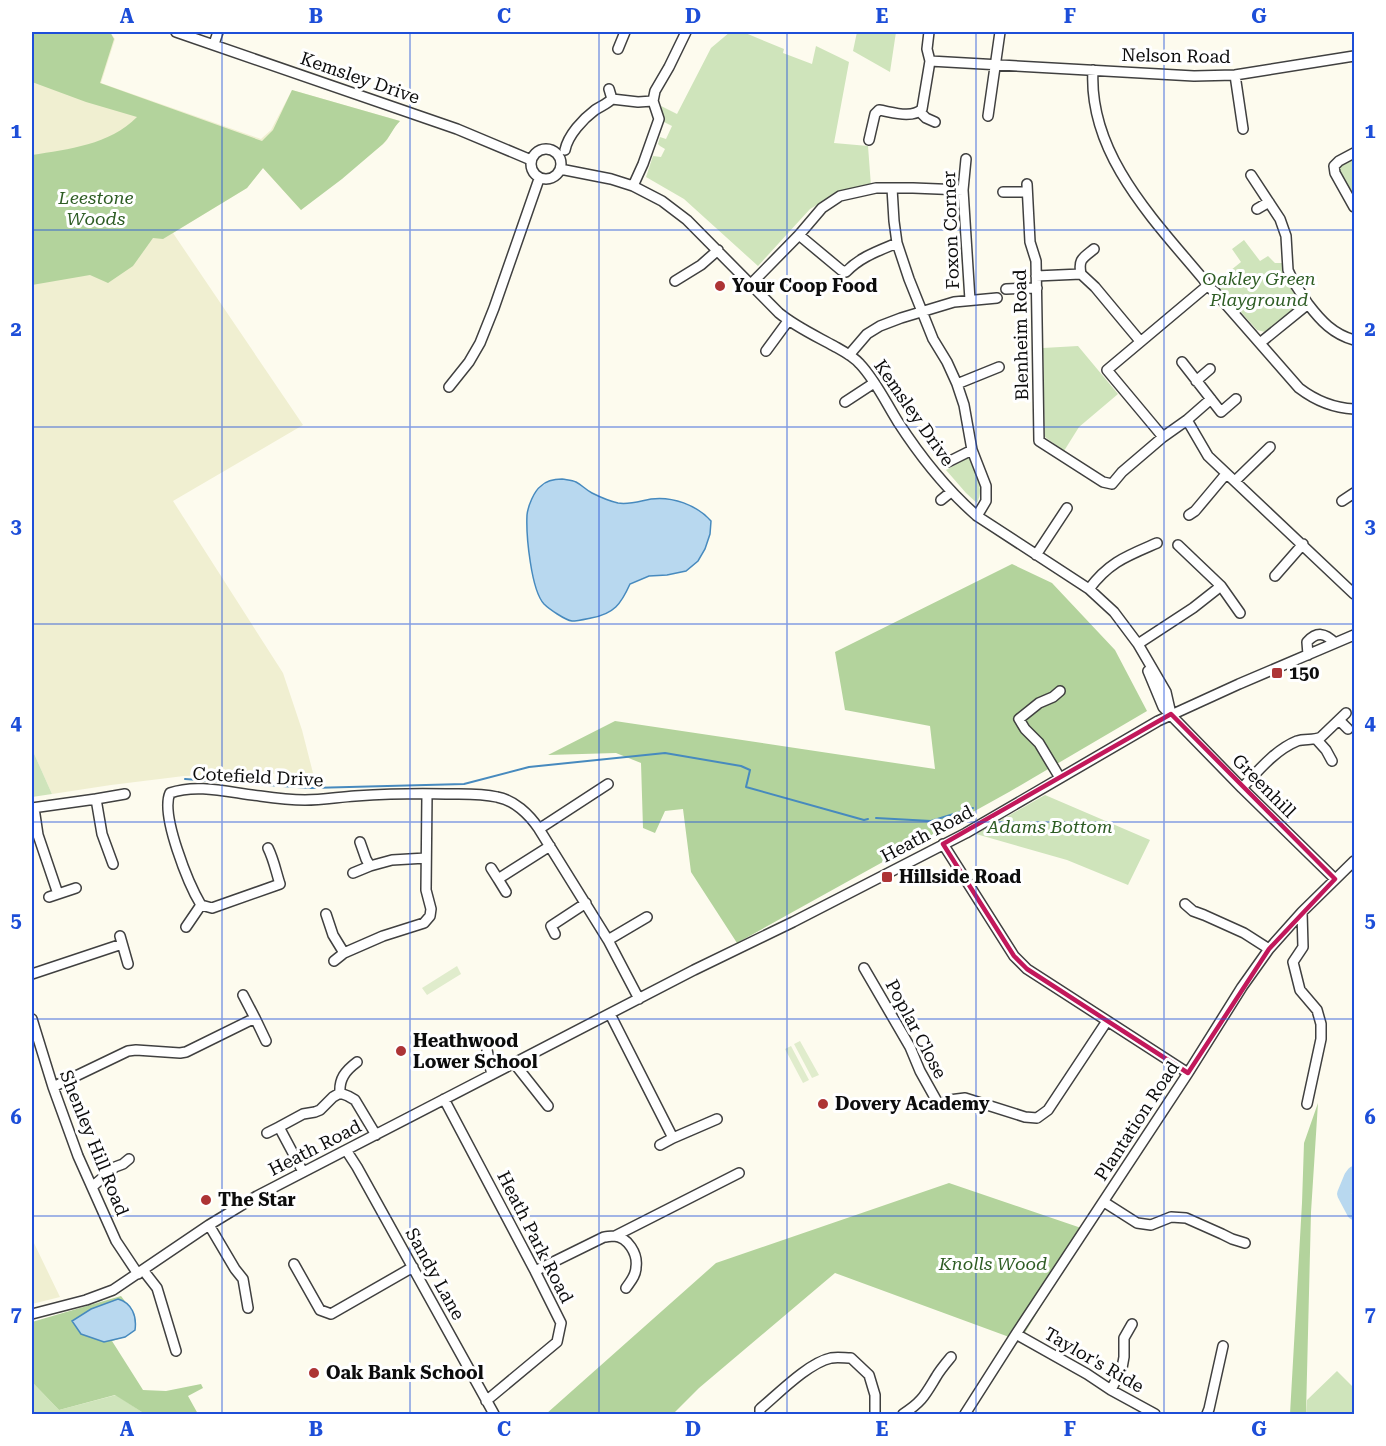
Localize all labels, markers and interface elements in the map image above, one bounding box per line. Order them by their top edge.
text: A [120,4,135,28]
text: B [309,4,323,28]
text: C [497,4,511,28]
text: D [685,4,701,28]
text: E [876,4,889,28]
text: F [1064,4,1076,28]
text: G [1251,4,1267,28]
street label: Nelson Road [1121,44,1231,67]
street label: Kemsley Drive [298,47,423,108]
text: 1 [10,119,22,143]
text: 1 [1364,119,1376,143]
street label: Foxon Corner [938,170,963,290]
park label: Leestone Woods [57,187,134,229]
park label: Oakley Green Playground [1202,268,1316,310]
street label: Blenheim Road [1009,269,1032,401]
place label: Your Coop Food [732,275,877,296]
marker: Your Coop Food [713,279,727,293]
text: 2 [10,317,22,341]
text: 2 [1364,317,1376,341]
street label: Kemsley Drive [870,355,959,470]
text: 3 [10,514,22,538]
text: 3 [1364,514,1376,538]
place label: 150 [1289,662,1319,683]
marker: 150 [1270,666,1284,680]
text: 4 [10,711,22,735]
text: 4 [1364,711,1376,735]
street label: Greenhill [1228,750,1301,822]
street label: Cotefield Drive [192,763,324,790]
street label: Heath Road [877,800,977,867]
park label: Adams Bottom [986,816,1113,837]
place label: Hillside Road [899,866,1021,887]
marker: Hillside Road [880,870,894,884]
text: 5 [10,908,22,932]
text: 5 [1364,908,1376,932]
street label: Poplar Close [882,976,951,1082]
place label: Heathwood Lower School [413,1030,538,1072]
marker: Heathwood Lower School [394,1044,408,1058]
street label: Plantation Road [1090,1057,1183,1185]
street label: Shenley Hill Road [56,1067,133,1219]
place label: Dovery Academy [835,1093,990,1114]
marker: Dovery Academy [816,1097,830,1111]
text: 6 [10,1105,22,1129]
text: 6 [1364,1105,1376,1129]
street label: Heath Road [265,1115,365,1180]
street label: Heath Park Road [493,1167,578,1307]
place label: The Star [218,1189,296,1210]
marker: The Star [199,1193,213,1207]
street label: Sandy Lane [402,1224,469,1324]
park label: Knolls Wood [938,1253,1047,1274]
text: 7 [10,1302,22,1326]
text: 7 [1364,1302,1376,1326]
street label: Taylor's Ride [1041,1323,1148,1397]
place label: Oak Bank School [326,1362,484,1383]
marker: Oak Bank School [307,1366,321,1380]
text: A [120,1417,135,1441]
text: B [309,1417,323,1441]
text: C [497,1417,511,1441]
text: D [685,1417,701,1441]
text: E [876,1417,889,1441]
text: F [1064,1417,1076,1441]
text: G [1251,1417,1267,1441]

